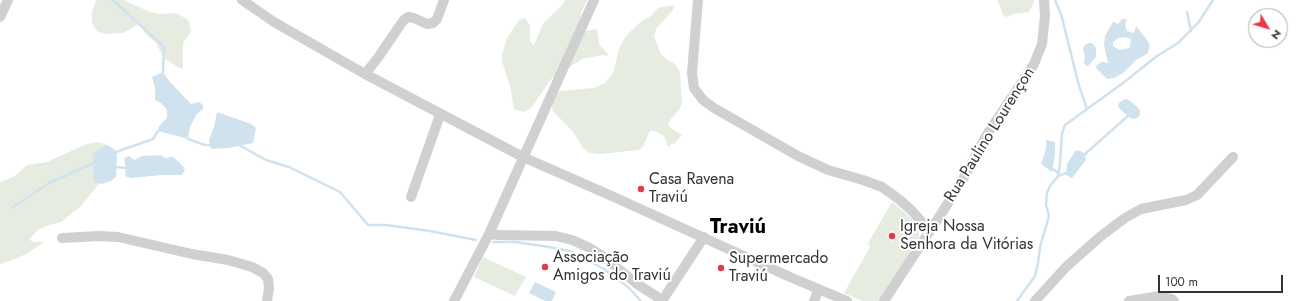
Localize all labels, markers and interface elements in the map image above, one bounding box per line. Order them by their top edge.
north arrow [1248,8,1288,48]
text: N [1268,26,1286,43]
street label: Rua Paulino Lourençon [941,64,1039,206]
place label: Casa Ravena Traviú [649,170,734,208]
marker: Casa Ravena Traviú [636,184,646,194]
district label: Traviú [710,216,766,240]
place label: Igreja Nossa Senhora da Vitórias [900,217,1033,255]
marker: Igreja Nossa Senhora da Vitórias [887,231,897,241]
place label: Associação Amigos do Traviú [553,248,671,286]
place label: Supermercado Traviú [729,249,828,287]
marker: Associação Amigos do Traviú [540,262,550,272]
marker: Supermercado Traviú [716,263,726,273]
scale bar [1160,267,1285,293]
text: 100 m [1165,273,1198,291]

